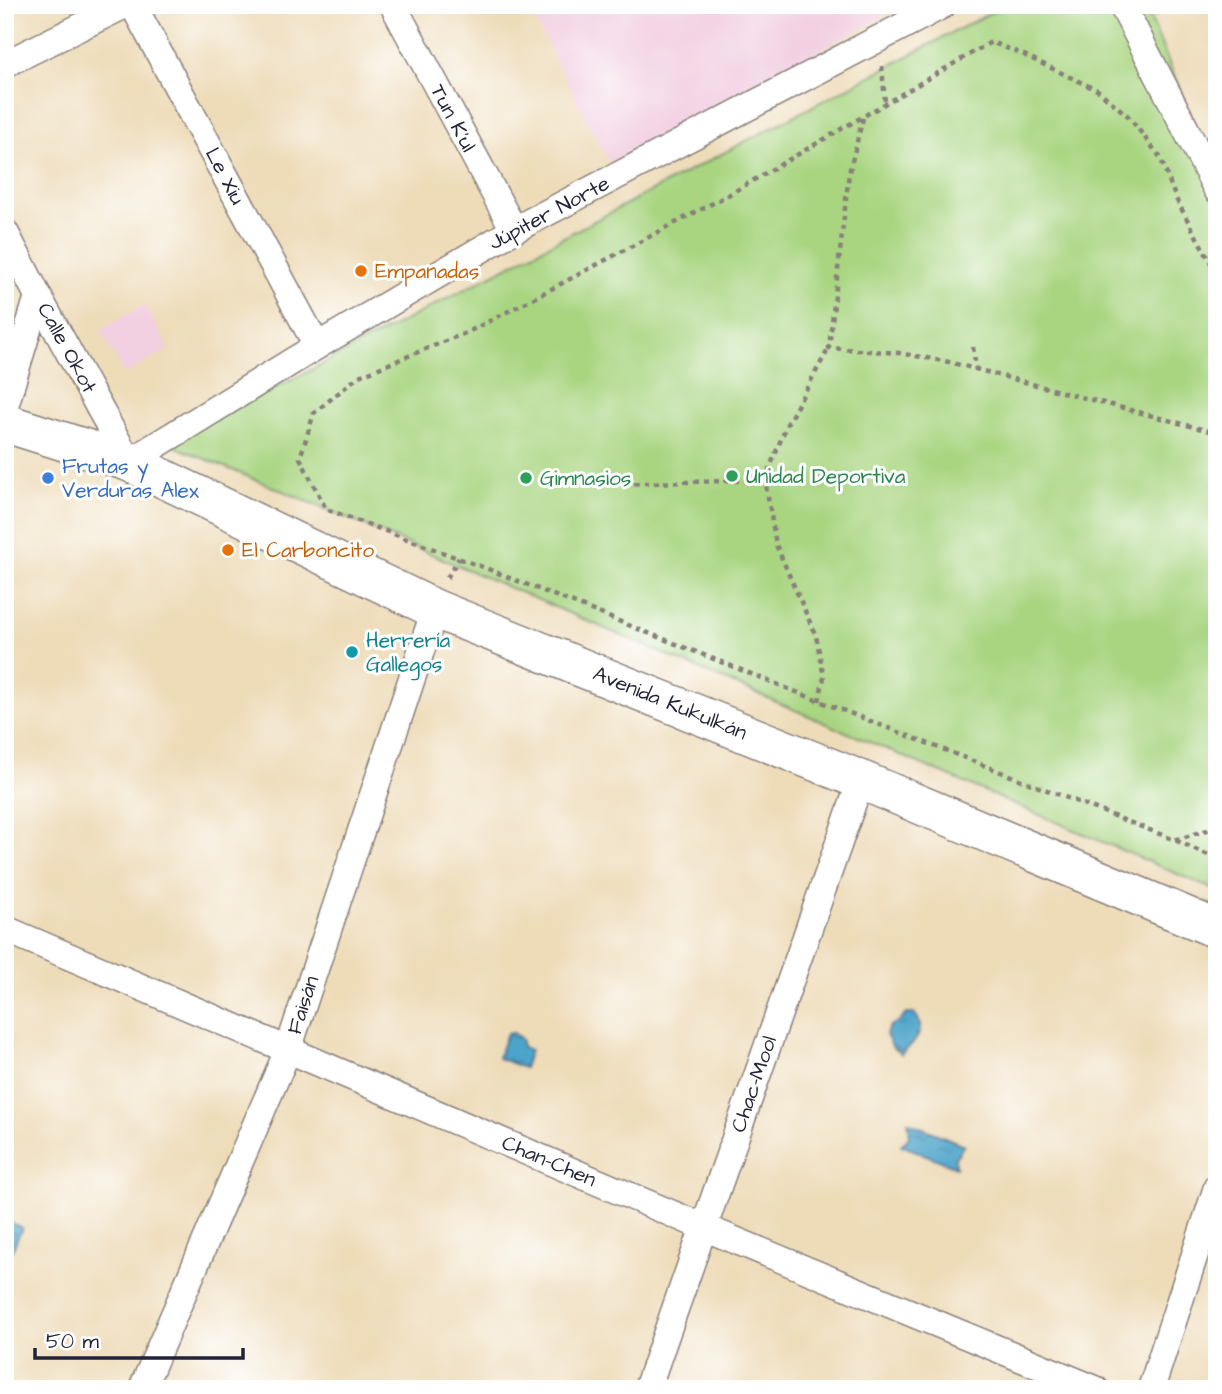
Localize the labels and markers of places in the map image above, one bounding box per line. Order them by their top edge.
place label: Empanadas [375,257,479,287]
marker: Empanadas [353,263,369,279]
place label: Frutas y Verduras Alex [62,452,199,505]
place label: Unidad Deportiva [746,462,906,492]
place label: Gimnasios [540,464,631,493]
marker: Unidad Deportiva [724,468,740,484]
marker: Frutas y Verduras Alex [40,470,56,486]
marker: Gimnasios [518,470,534,486]
place label: El Carboncito [242,536,374,565]
marker: El Carboncito [220,542,236,558]
place label: Herrería Gallegos [366,626,450,681]
marker: Herrería Gallegos [344,644,360,660]

